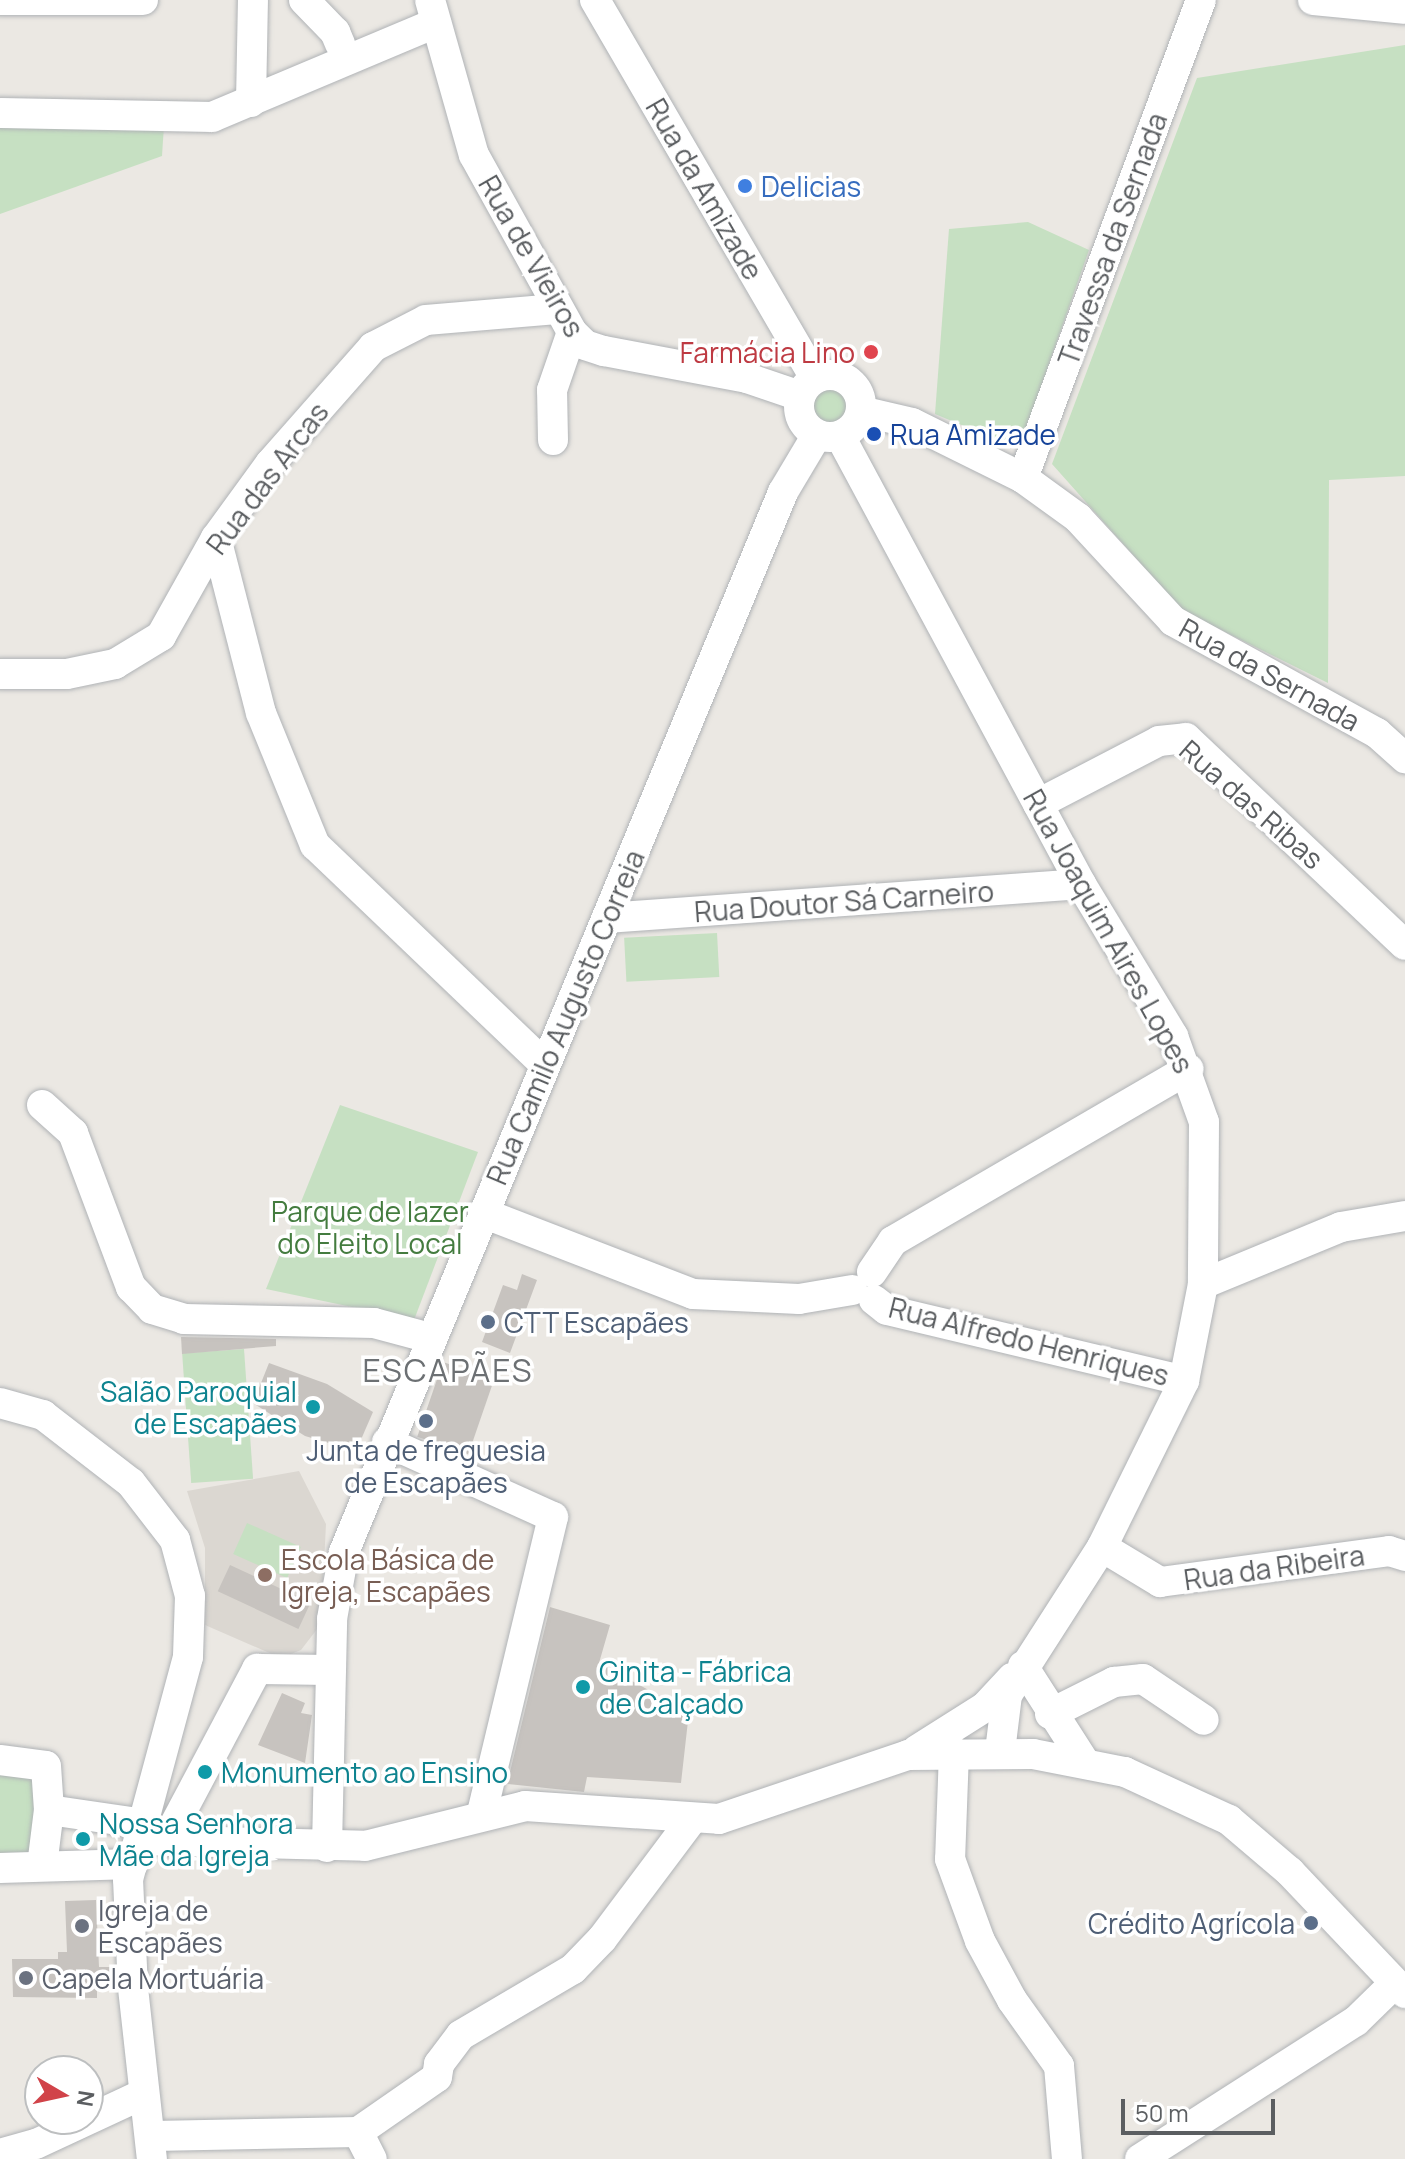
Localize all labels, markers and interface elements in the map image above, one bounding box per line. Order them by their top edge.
street label: Rua da Amizade [640,92,770,286]
street label: Travessa da Sernada [1051,108,1173,370]
street label: Rua de Vieiros [472,169,592,343]
place label: Delicias [761,169,861,203]
marker: Delicias [736,177,754,195]
place label: Farmácia Lino [680,335,855,369]
marker: Farmácia Lino [862,343,880,361]
street label: Rua das Arcas [199,396,335,560]
place label: Rua Amizade [890,417,1056,451]
marker: Rua Amizade [865,425,883,443]
street label: Rua da Sernada [1174,611,1366,737]
street label: Rua das Ribas [1173,733,1331,875]
street label: Rua Joaquim Aires Lopes [1017,783,1201,1079]
street label: Rua Camilo Augusto Correia [479,845,651,1189]
street label: Rua Doutor Sá Carneiro [693,874,995,928]
park label: Parque de lazer do Eleito Local [271,1194,469,1260]
street label: Rua Alfredo Henriques [886,1290,1172,1392]
place label: CTT Escapães [504,1305,690,1339]
marker: CTT Escapães [479,1313,497,1331]
district label: ESCAPÃES [363,1351,533,1389]
place label: Salão Paroquial de Escapães [100,1374,297,1440]
marker: Salão Paroquial de Escapães [304,1398,322,1416]
marker: Junta de freguesia de Escapães [417,1412,435,1430]
place label: Junta de freguesia de Escapães [306,1433,546,1499]
street label: Rua da Ribeira [1182,1538,1366,1596]
place label: Escola Básica de Igreja, Escapães [281,1542,494,1608]
marker: Escola Básica de Igreja, Escapães [256,1566,274,1584]
place label: Ginita - Fábrica de Calçado [599,1654,791,1720]
marker: Ginita - Fábrica de Calçado [574,1678,592,1696]
place label: Monumento ao Ensino [221,1755,508,1789]
marker: Monumento ao Ensino [196,1763,214,1781]
place label: Nossa Senhora Mãe da Igreja [99,1806,293,1872]
marker: Nossa Senhora Mãe da Igreja [74,1830,92,1848]
place label: Igreja de Escapães [98,1893,223,1959]
place label: Crédito Agrícola [1088,1906,1295,1940]
marker: Crédito Agrícola [1302,1914,1320,1932]
marker: Igreja de Escapães [73,1917,91,1935]
place label: Capela Mortuária [42,1961,264,1995]
marker: Capela Mortuária [17,1969,35,1987]
north arrow [24,2055,104,2135]
scale bar [1125,2083,1279,2133]
text: N [70,2088,102,2109]
text: 50 m [1135,2096,1189,2129]

